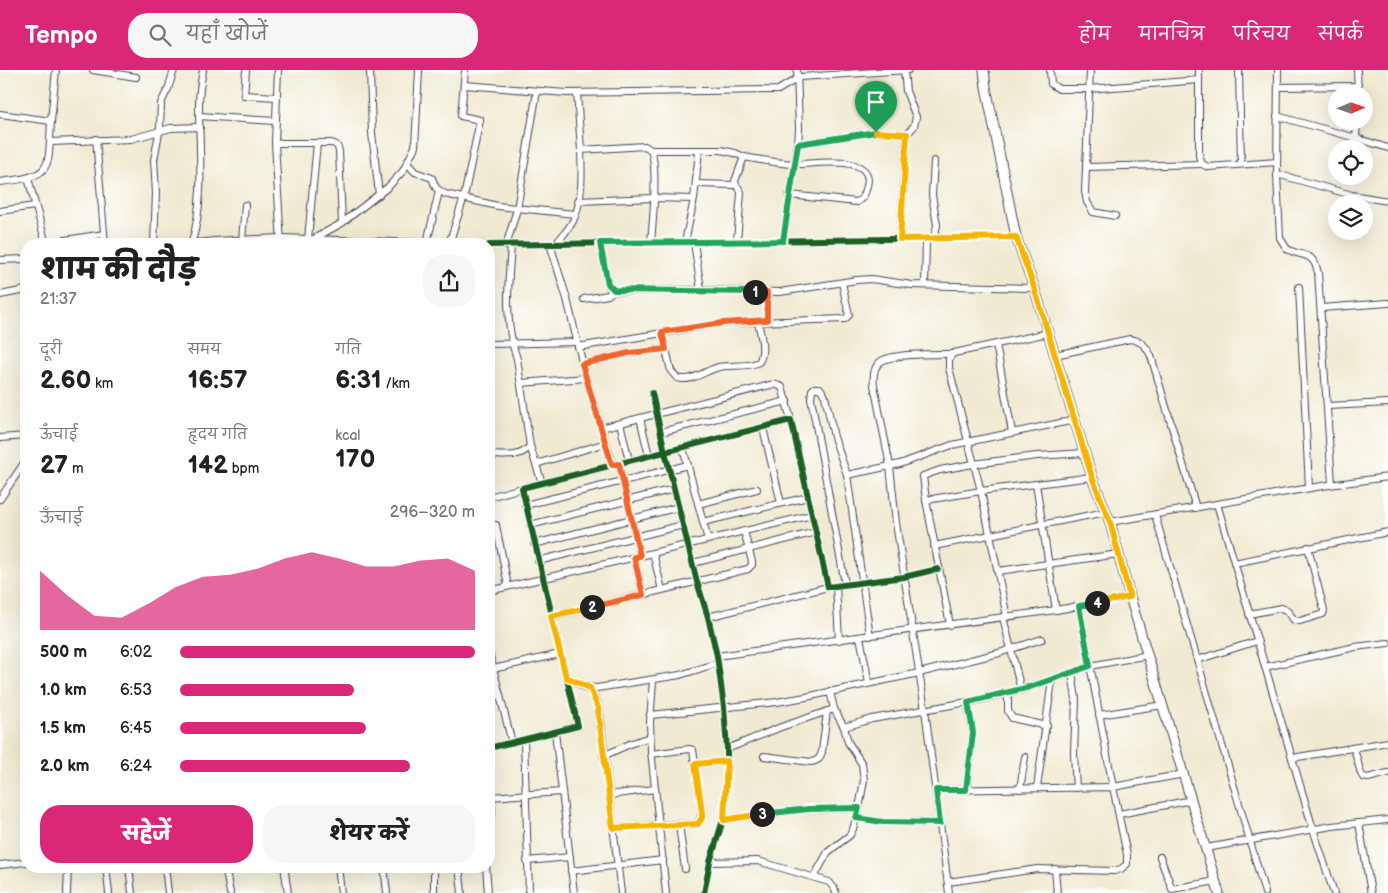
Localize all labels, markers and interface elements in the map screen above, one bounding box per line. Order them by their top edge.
search box [128,13,478,58]
text: Tempo [25,21,98,50]
icon: search [146,21,174,49]
text: यहाँ खोजें [186,23,268,46]
text: होम [1079,24,1111,45]
text: मानचित्र [1139,24,1205,45]
text: परिचय [1233,24,1290,45]
text: संपर्क [1318,24,1363,45]
pin [855,81,897,132]
north arrow [1328,85,1372,130]
map controls [1328,85,1373,240]
icon: arrive [862,88,890,116]
button: locate [1328,140,1373,185]
button: layers [1328,195,1373,240]
text: शाम की दौड़ [40,254,197,287]
button: share [423,255,475,307]
pin: 1 [742,280,768,304]
text: 1 [753,284,758,301]
text: 21:37 [40,290,76,309]
text: दूरी [40,341,62,358]
text: समय [188,341,221,358]
text: गति [335,341,361,358]
text: 2.60 [40,365,91,396]
text: 16:57 [188,365,248,396]
text: 6:31 [335,365,382,396]
text: km [91,375,113,392]
text: /km [382,375,410,392]
text: ऊँचाई [40,426,78,443]
text: हृदय गति [188,426,247,443]
text: kcal [335,427,360,444]
text: 170 [335,444,375,475]
text: 27 [40,450,68,481]
text: 142 [188,450,228,481]
text: m [68,460,84,477]
text: bpm [228,460,259,477]
text: 296–320 m [390,503,475,522]
text: ऊँचाई [40,509,83,528]
pin: 4 [1084,590,1110,616]
pin: 2 [580,594,604,620]
text: 4 [1093,595,1102,612]
text: 2 [588,599,597,616]
text: 500 m [40,643,87,662]
text: 6:02 [120,643,152,662]
text: 1.0 km [40,681,87,700]
text: 6:53 [120,681,152,700]
text: 1.5 km [40,719,86,738]
text: 6:45 [120,719,152,738]
text: 2.0 km [40,757,89,776]
text: 6:24 [120,757,152,776]
pin: 3 [750,802,774,826]
button: सहेजें [40,805,253,863]
button: शेयर करें [263,805,475,863]
text: 3 [758,806,767,823]

